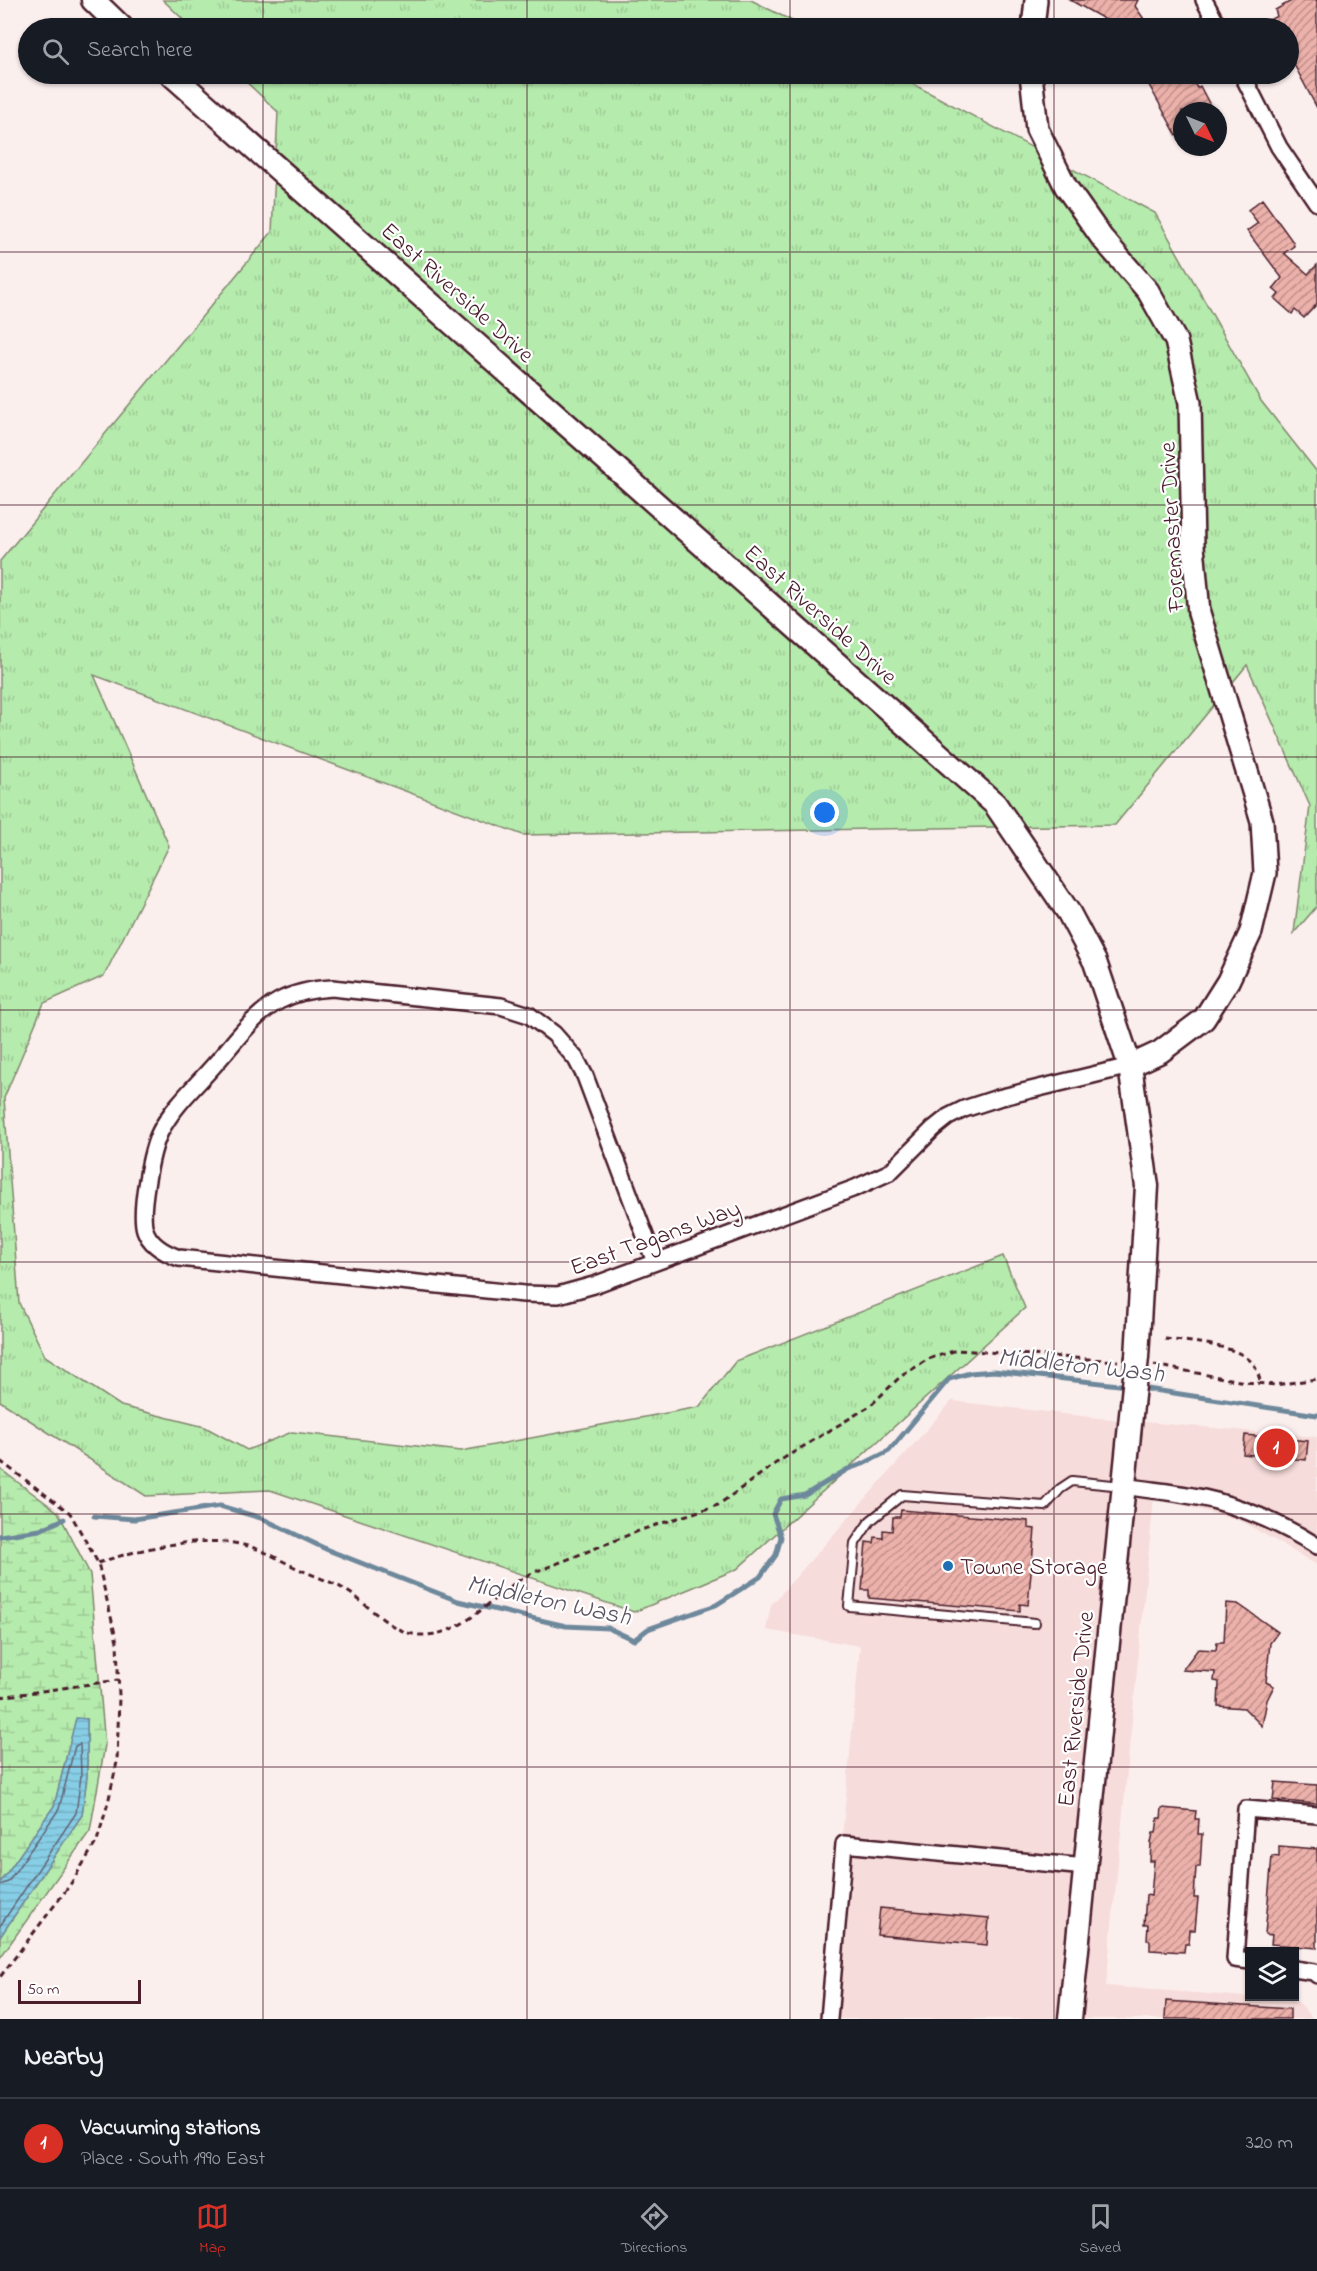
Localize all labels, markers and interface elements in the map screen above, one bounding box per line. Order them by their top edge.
search box [18,18,1299,84]
icon: search [39,35,72,68]
text: Search here [87,35,192,67]
north arrow [1173,102,1227,156]
street label: East Riverside Drive [372,215,541,373]
street label: Foremaster Drive [1152,441,1195,614]
street label: East Riverside Drive [735,537,904,695]
your location [810,798,839,827]
street label: East Tagans Way [566,1192,746,1287]
water label: Middleton Wash [996,1339,1166,1395]
pin: 1 [1256,1426,1296,1470]
place label: Towne Storage [960,1551,1108,1586]
marker: Towne Storage [941,1559,955,1573]
water label: Middleton Wash [463,1566,635,1638]
street label: East Riverside Drive [1050,1610,1105,1809]
map controls [1245,1947,1299,2001]
button: layers [1245,1947,1299,2001]
scale bar [18,1977,141,2004]
text: 50 m [27,1978,59,2002]
text: Nearby [24,2039,103,2077]
text: Vacuuming stations [81,2113,261,2145]
text: 1 [40,2129,47,2158]
text: 320 m [1246,2129,1293,2158]
text: Place · South 1990 East [81,2145,265,2174]
tab: Map [196,2200,229,2260]
tab: Directions [621,2200,687,2260]
tab: Saved [1079,2200,1121,2260]

